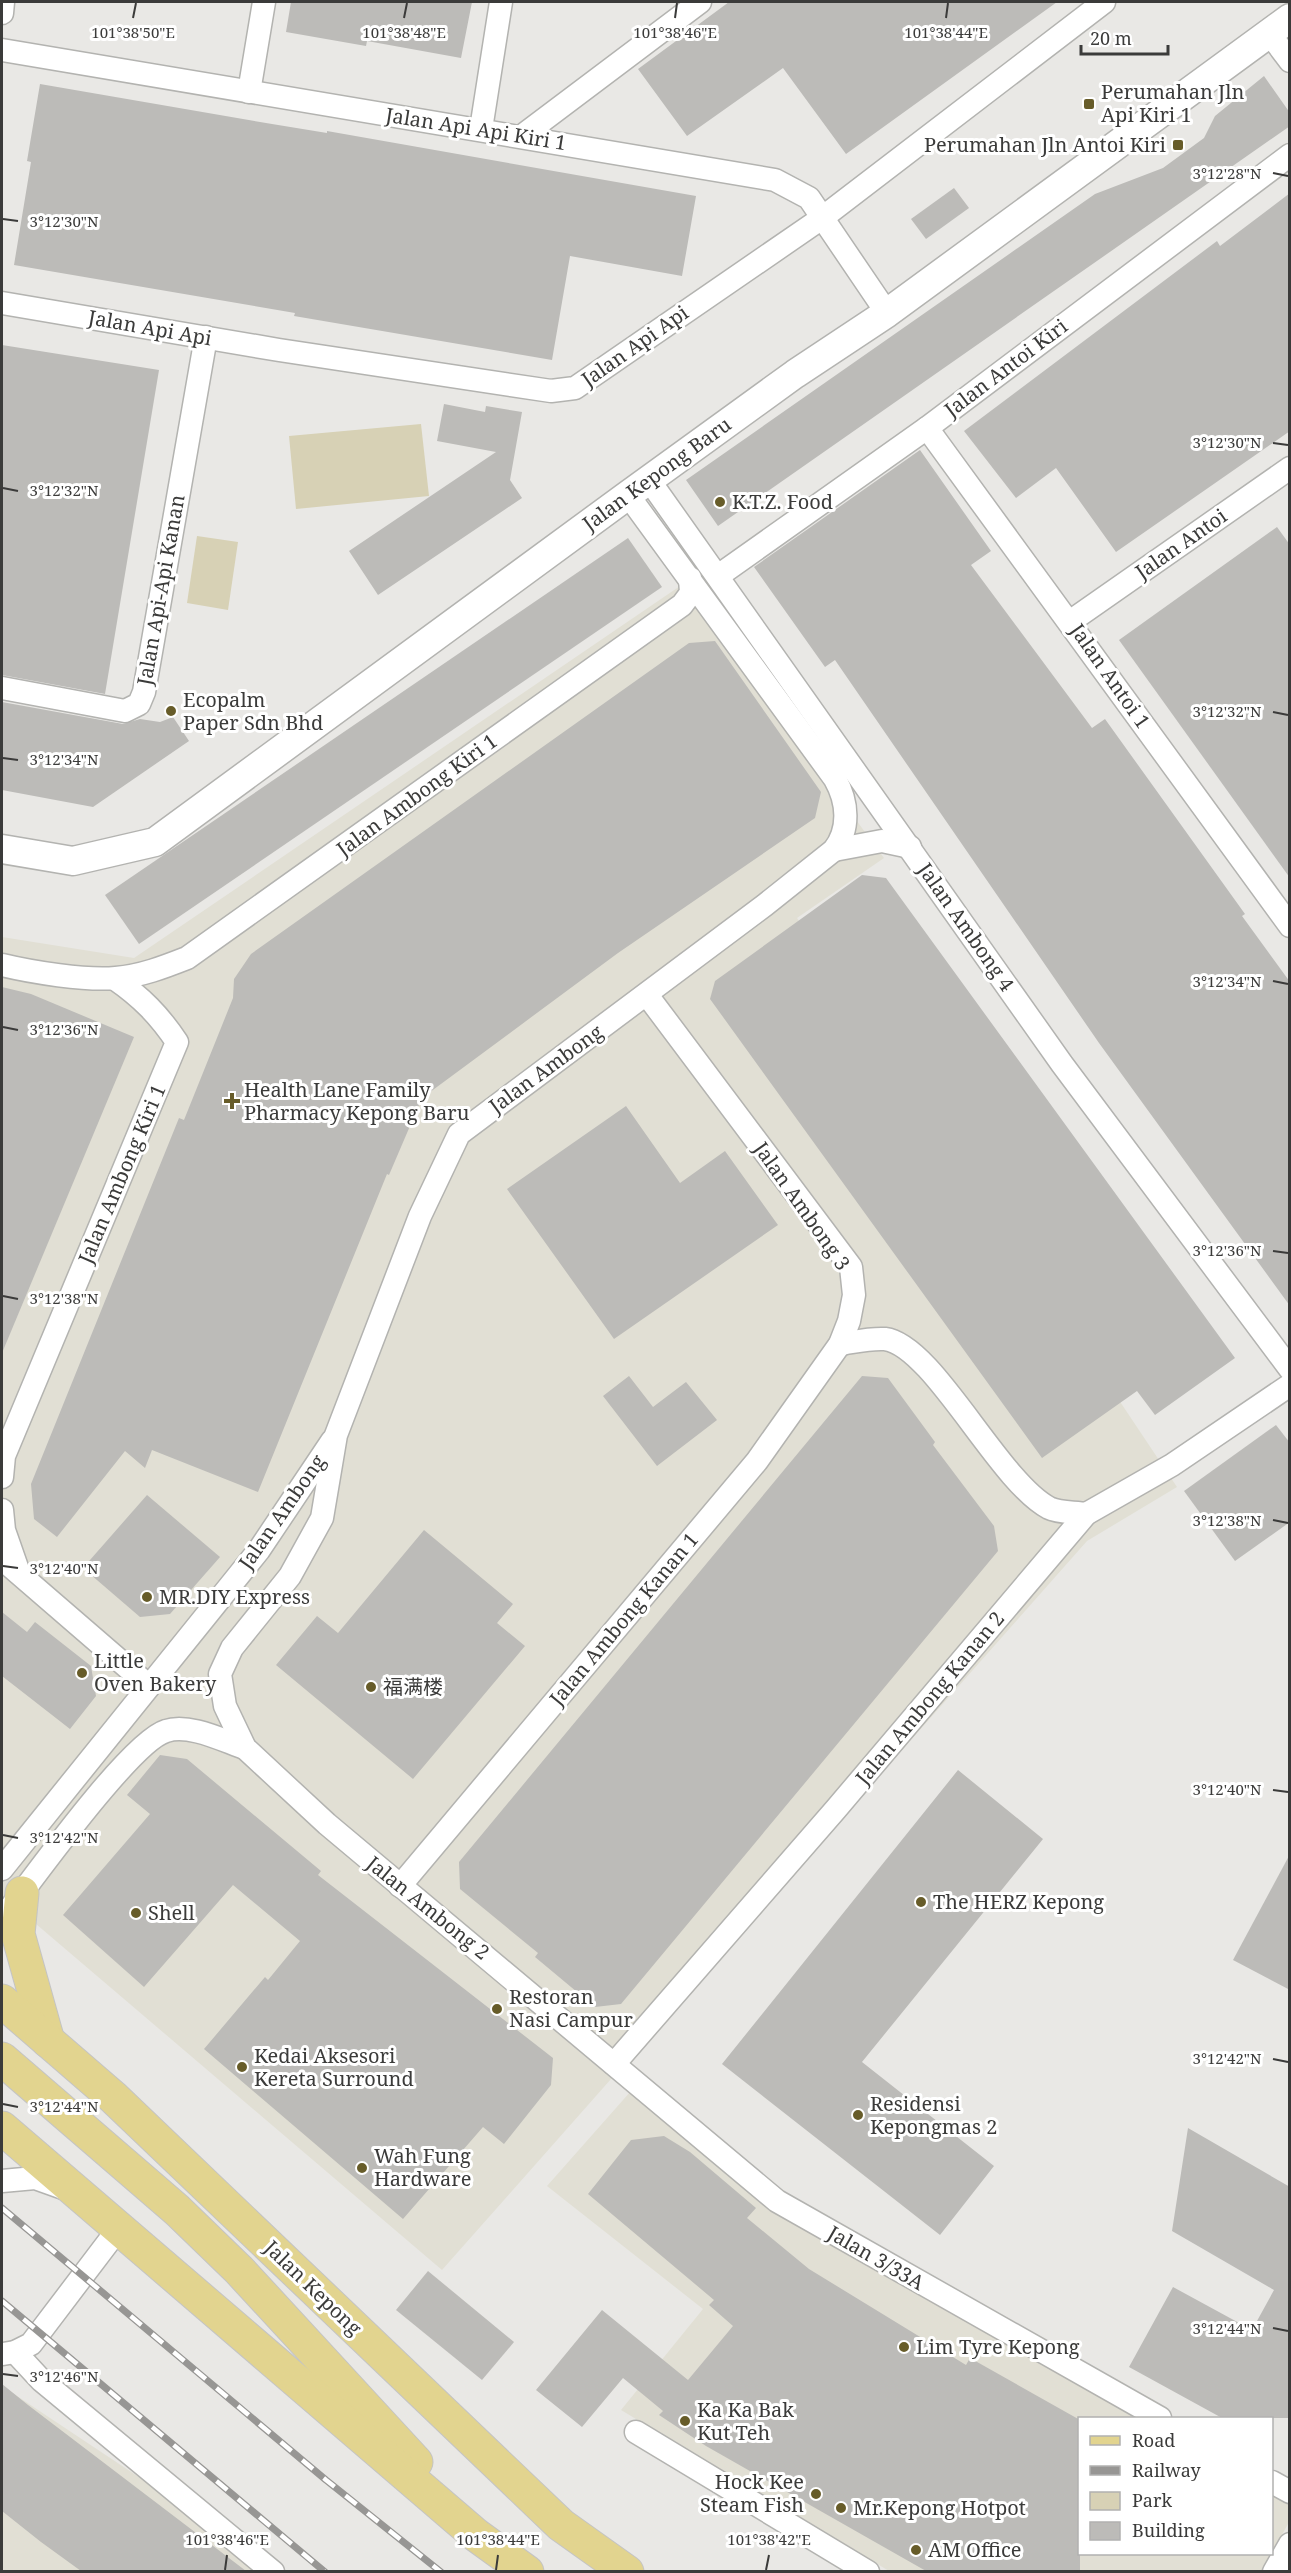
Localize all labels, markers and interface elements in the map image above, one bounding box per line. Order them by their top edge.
scale bar [1081,18,1168,56]
text: 101°38'50"E [91,22,175,42]
text: 101°38'48"E [362,22,446,42]
text: 101°38'46"E [633,22,717,42]
text: 101°38'44"E [904,22,988,42]
text: 20 m [1090,26,1132,50]
place label: Perumahan Jln Api Kiri 1 [1101,78,1244,128]
marker: Perumahan Jln Api Kiri 1 [1082,97,1096,111]
street label: Jalan Api Api Kiri 1 [383,101,568,156]
place label: Perumahan Jln Antoi Kiri [924,131,1167,158]
marker: Perumahan Jln Antoi Kiri [1171,138,1185,152]
text: 3°12'28"N [1193,163,1262,183]
text: 3°12'30"N [30,211,99,231]
street label: Jalan Api Api [575,298,694,393]
street label: Jalan Api Api [85,303,214,352]
street label: Jalan Antoi Kiri [938,312,1073,423]
street label: Jalan Kepong Baru [576,410,737,537]
text: 3°12'30"N [1193,432,1262,452]
text: 3°12'32"N [30,480,99,500]
place label: K.T.Z. Food [732,488,833,515]
street label: Jalan Api-Api Kanan [130,492,191,688]
marker: K.T.Z. Food [713,495,727,509]
street label: Jalan Antoi [1129,502,1232,586]
street label: Jalan Antoi 1 [1064,617,1157,734]
place label: Ecopalm Paper Sdn Bhd [183,686,323,736]
text: 3°12'32"N [1193,701,1262,721]
marker: Ecopalm Paper Sdn Bhd [164,704,178,718]
street label: Jalan Ambong Kiri 1 [330,727,502,863]
text: 3°12'34"N [30,749,99,769]
street label: Jalan Ambong 4 [912,856,1021,996]
text: 3°12'34"N [1193,971,1262,991]
street label: Jalan Ambong [483,1018,608,1120]
text: 3°12'36"N [30,1019,99,1039]
place label: Health Lane Family Pharmacy Kepong Baru [244,1076,470,1126]
street label: Jalan Ambong Kiri 1 [71,1080,172,1268]
marker: Health Lane Family Pharmacy Kepong Baru [225,1094,239,1108]
street label: Jalan Ambong 3 [748,1135,857,1275]
text: 3°12'36"N [1193,1240,1262,1260]
text: 3°12'38"N [30,1288,99,1308]
street label: Jalan Ambong [231,1449,331,1575]
text: 3°12'38"N [1193,1510,1262,1530]
street label: Jalan Ambong Kanan 1 [542,1526,704,1712]
text: 3°12'40"N [30,1558,99,1578]
place label: MR.DIY Express [159,1583,310,1610]
marker: MR.DIY Express [140,1590,154,1604]
street label: Jalan Ambong Kanan 2 [848,1605,1010,1791]
place label: Little Oven Bakery [94,1647,217,1697]
marker: Little Oven Bakery [75,1666,89,1680]
place label: 福满楼 [383,1673,443,1700]
marker: 福满楼 [364,1680,378,1694]
text: 3°12'40"N [1193,1779,1262,1799]
text: 3°12'42"N [30,1827,99,1847]
street label: Jalan Ambong 2 [360,1849,495,1966]
place label: The HERZ Kepong [933,1888,1104,1915]
marker: The HERZ Kepong [914,1895,928,1909]
place label: Shell [148,1899,195,1926]
marker: Shell [129,1906,143,1920]
place label: Restoran Nasi Campur [509,1983,634,2033]
marker: Restoran Nasi Campur [490,2002,504,2016]
place label: Kedai Aksesori Kereta Surround [254,2042,414,2092]
text: 3°12'42"N [1193,2048,1262,2068]
marker: Kedai Aksesori Kereta Surround [235,2060,249,2074]
place label: Residensi Kepongmas 2 [870,2090,997,2140]
text: 3°12'44"N [30,2096,99,2116]
marker: Residensi Kepongmas 2 [851,2108,865,2122]
place label: Wah Fung Hardware [374,2142,471,2192]
marker: Wah Fung Hardware [355,2161,369,2175]
street label: Jalan 3/33A [822,2219,930,2297]
street label: Jalan Kepong [258,2234,368,2341]
text: 3°12'44"N [1193,2318,1262,2338]
place label: Lim Tyre Kepong [916,2333,1080,2360]
marker: Lim Tyre Kepong [897,2340,911,2354]
text: 3°12'46"N [30,2366,99,2386]
place label: Ka Ka Bak Kut Teh [697,2396,794,2446]
marker: Ka Ka Bak Kut Teh [678,2414,692,2428]
legend [1078,2417,1273,2555]
text: Road [1132,2428,1175,2452]
text: Railway [1132,2458,1202,2482]
place label: Hock Kee Steam Fish [700,2468,804,2518]
marker: Hock Kee Steam Fish [809,2487,823,2501]
text: Park [1132,2488,1172,2512]
place label: Mr.Kepong Hotpot [853,2494,1026,2521]
marker: Mr.Kepong Hotpot [834,2501,848,2515]
text: Building [1132,2518,1205,2542]
text: 101°38'46"E [185,2529,269,2549]
text: 101°38'44"E [456,2529,540,2549]
text: 101°38'42"E [727,2529,811,2549]
place label: AM Office [928,2536,1021,2563]
marker: AM Office [909,2543,923,2557]

